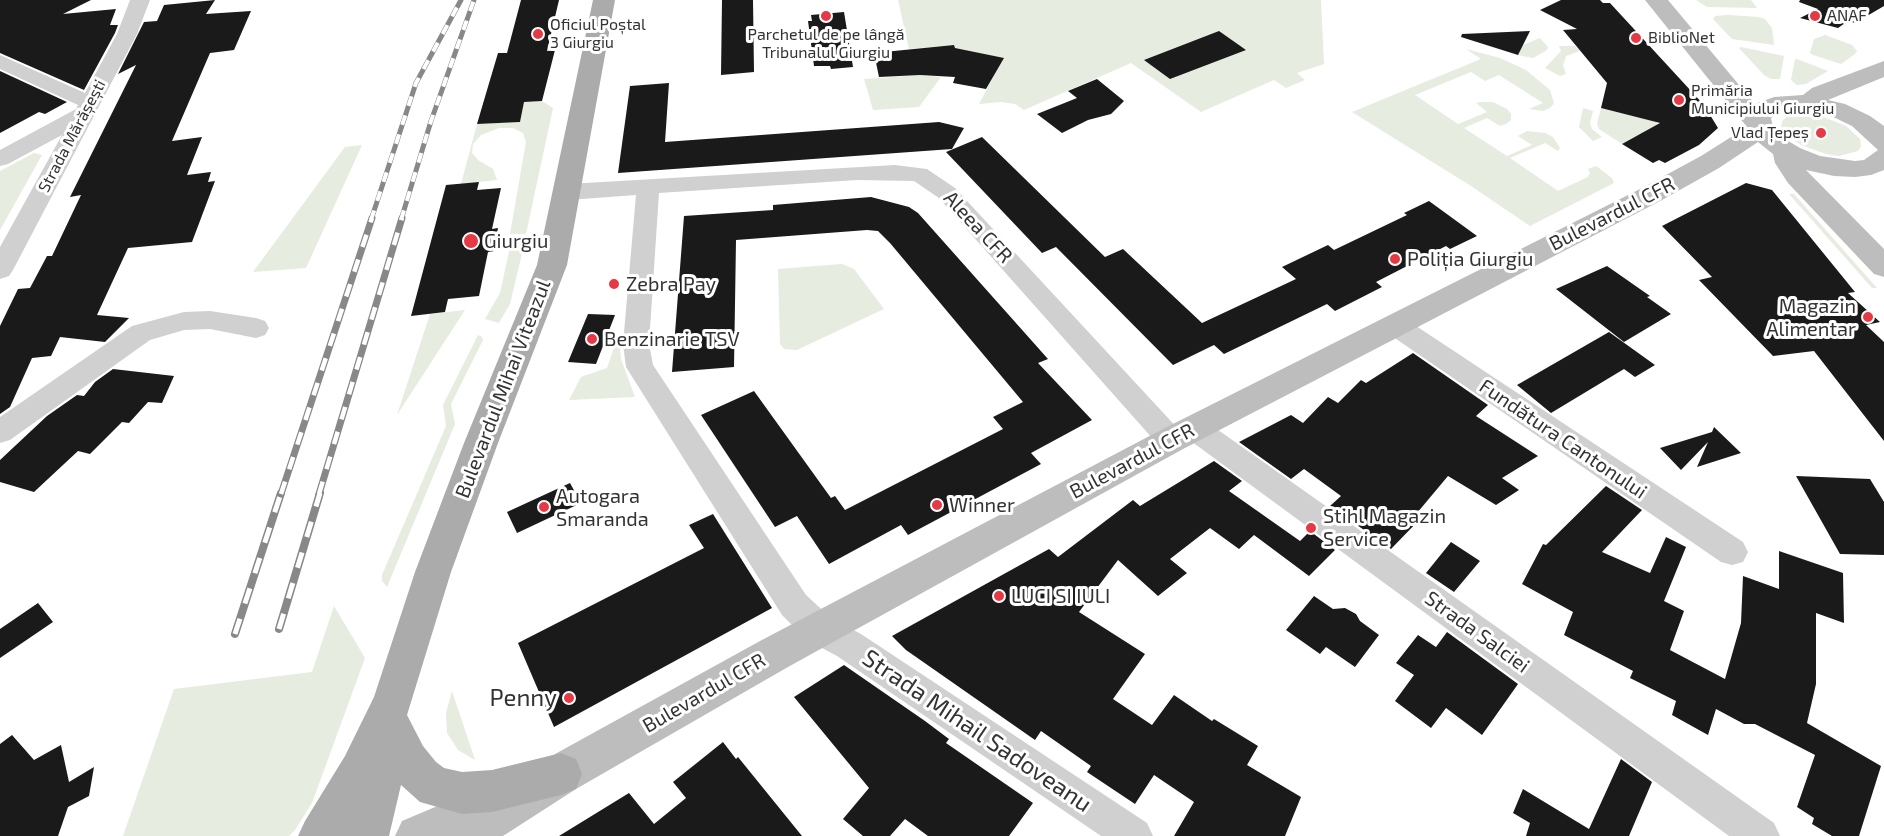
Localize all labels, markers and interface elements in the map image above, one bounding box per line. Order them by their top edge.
place label: ANAF [1827,6,1867,26]
marker: Parchetul de pe lângă Tribunalul Giurgiu [819,9,833,23]
marker: ANAF [1808,9,1822,23]
place label: Oficiul Poștal 3 Giurgiu [550,15,646,53]
place label: Parchetul de pe lângă Tribunalul Giurgiu [748,25,904,63]
marker: Oficiul Poștal 3 Giurgiu [531,27,545,41]
place label: BiblioNet [1648,28,1715,48]
marker: BiblioNet [1629,31,1643,45]
street label: Strada Mărășești [34,76,110,196]
place label: Primăria Municipiului Giurgiu [1691,81,1834,119]
marker: Primăria Municipiului Giurgiu [1672,93,1686,107]
place label: Vlad Țepeș [1731,123,1809,143]
marker: Vlad Țepeș [1814,126,1828,140]
street label: Bulevardul CFR [1545,172,1679,256]
street label: Aleea CFR [939,186,1017,268]
place label: Giurgiu [484,229,548,253]
marker: Giurgiu [462,232,480,250]
place label: Poliția Giurgiu [1407,247,1533,271]
marker: Poliția Giurgiu [1388,252,1402,266]
place label: Zebra Pay [626,272,716,296]
street label: Bulevardul Mihai Viteazul [450,277,556,501]
marker: Zebra Pay [607,277,621,291]
place label: Magazin Alimentar [1766,294,1856,341]
marker: Magazin Alimentar [1861,310,1875,324]
place label: Benzinarie TSV [604,327,740,351]
marker: Benzinarie TSV [585,332,599,346]
street label: Fundătura Cantonului [1475,374,1651,504]
street label: Bulevardul CFR [1066,418,1198,504]
place label: Autogara Smaranda [556,484,649,531]
place label: Winner [949,493,1015,517]
marker: Winner [930,498,944,512]
marker: Autogara Smaranda [537,500,551,514]
place label: Stihl Magazin Service [1323,504,1446,551]
marker: Stihl Magazin Service [1304,521,1318,535]
place label: LUCI SI IULI [1011,584,1110,608]
street label: Strada Salciei [1420,586,1534,678]
marker: LUCI SI IULI [992,589,1006,603]
street label: Strada Mihail Sadoveanu [857,644,1097,818]
street label: Bulevardul CFR [638,648,770,738]
place label: Penny [490,684,557,712]
marker: Penny [562,691,576,705]

